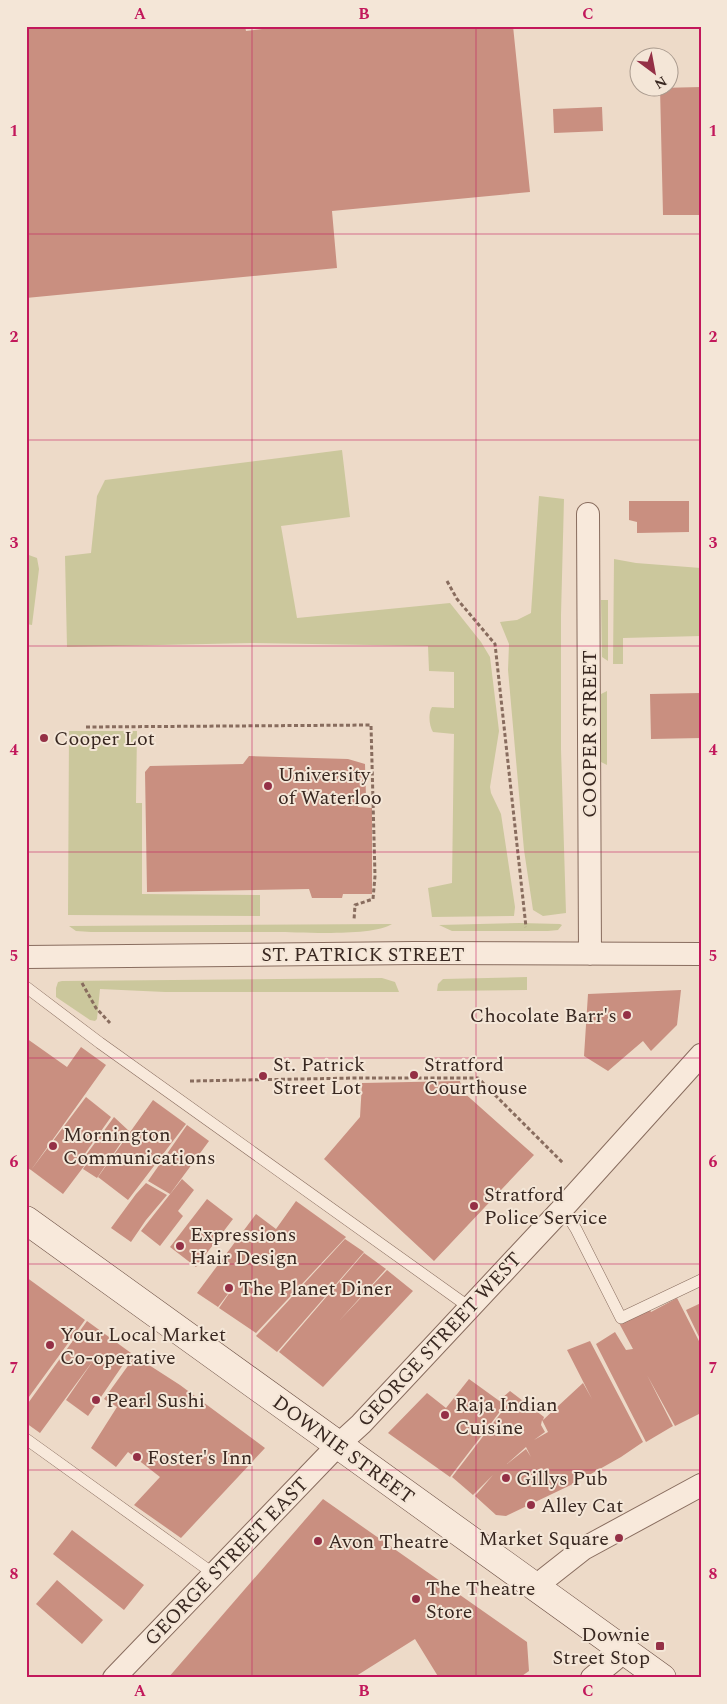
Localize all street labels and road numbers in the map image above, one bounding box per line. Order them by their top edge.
street label: COOPER STREET [575,650,605,818]
street label: ST. PATRICK STREET [261,940,465,970]
street label: GEORGE STREET WEST [350,1245,529,1434]
street label: DOWNIE STREET [266,1388,421,1512]
street label: GEORGE STREET EAST [138,1470,316,1653]

